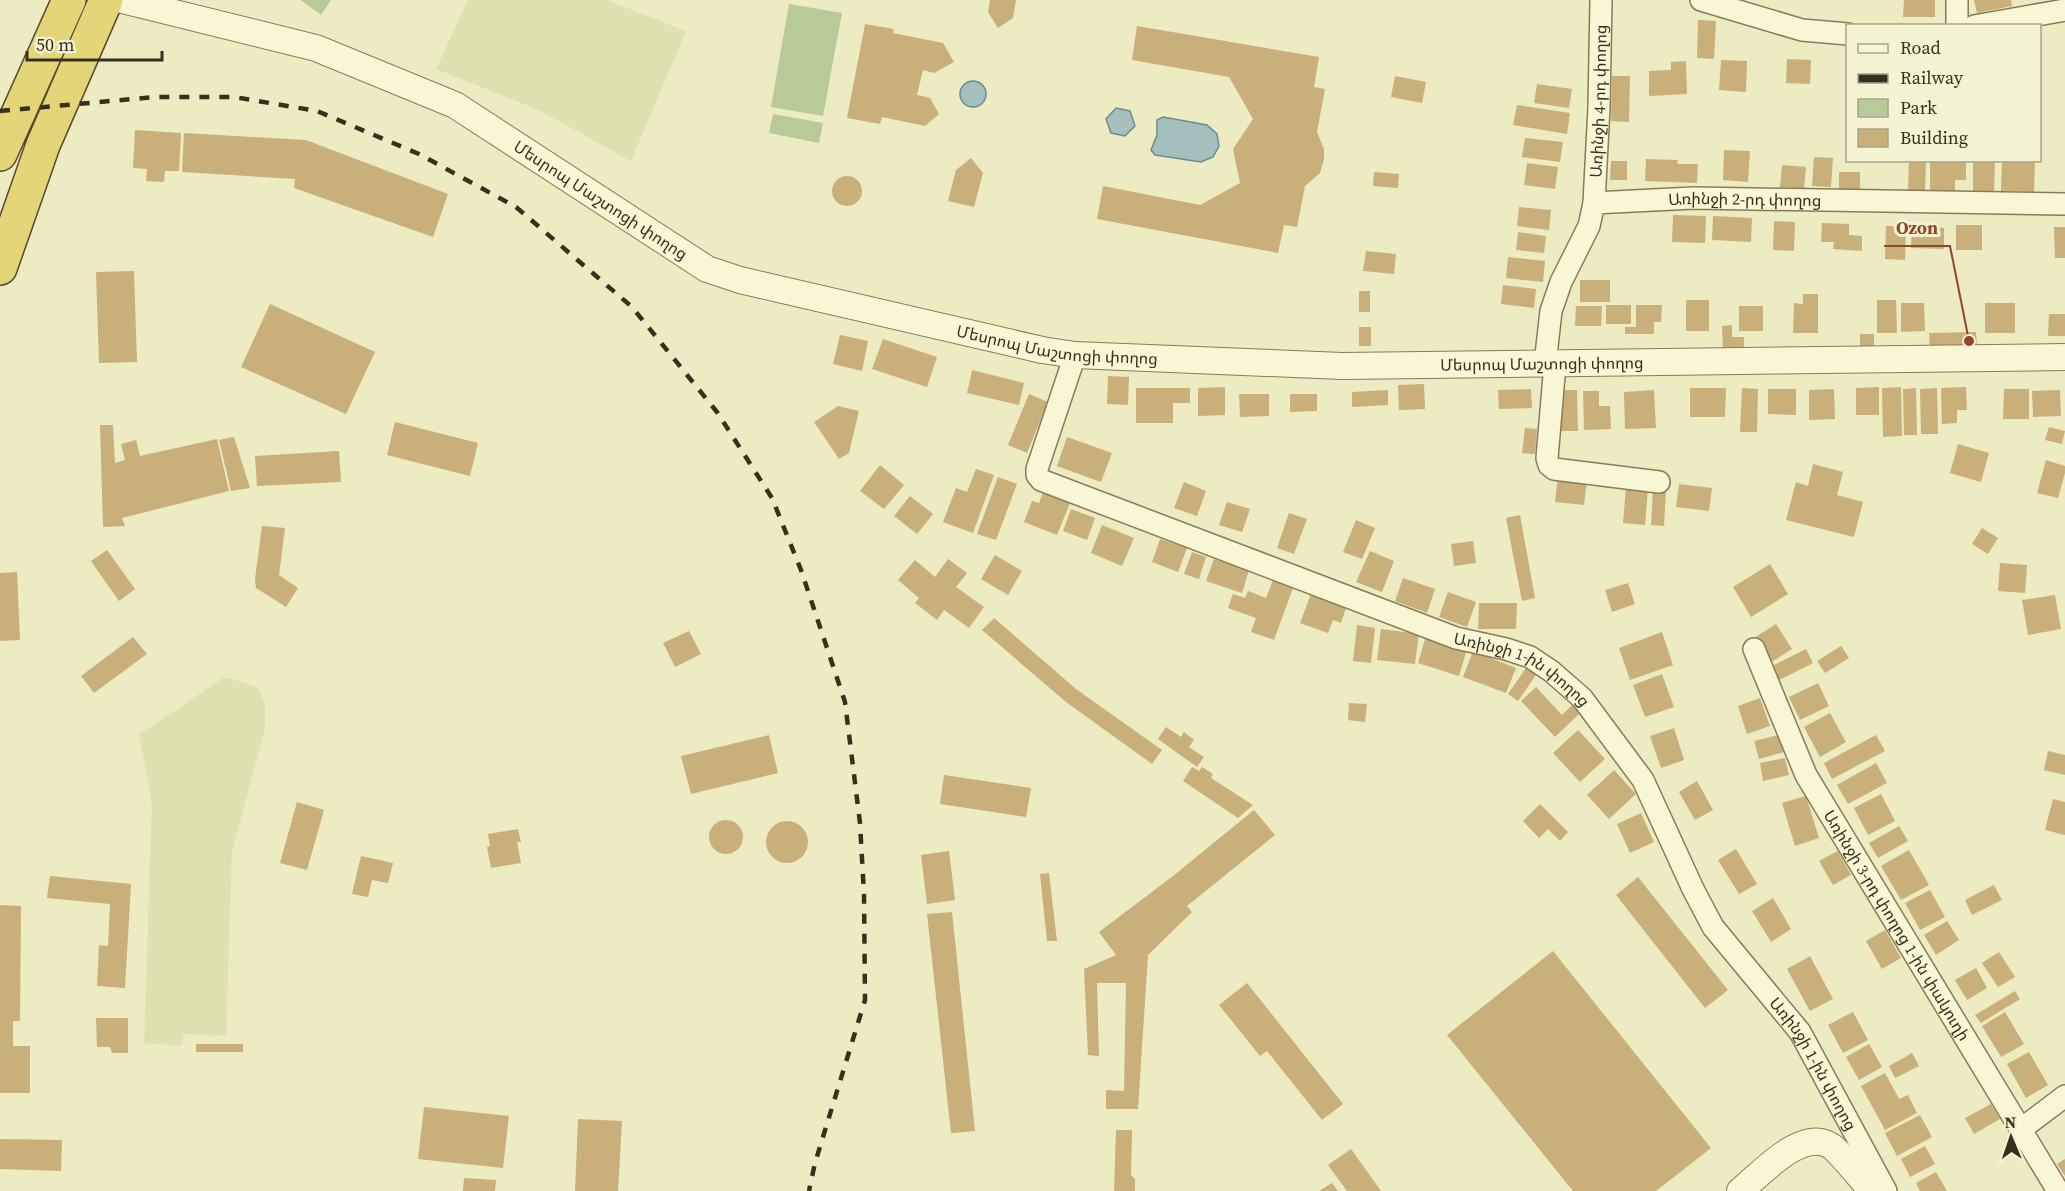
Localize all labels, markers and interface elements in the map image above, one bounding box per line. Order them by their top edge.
scale bar [27,24,162,62]
street label: Առինջի 4-րդ փողոց [1584,24,1612,178]
legend [1846,24,2041,162]
text: 50 m [36,32,74,57]
text: Road [1900,35,1941,60]
text: Railway [1900,65,1964,90]
text: Park [1900,95,1937,120]
text: Building [1900,125,1968,150]
street label: Մեսրոպ Մաշտոցի փողոց [509,135,692,265]
street label: Առինջի 2-րդ փողոց [1668,187,1822,211]
callout: Ozon [1884,210,1950,246]
text: Ozon [1896,215,1938,240]
street label: Մեսրոպ Մաշտոցի փողոց [954,320,1158,369]
street label: Մեսրոպ Մաշտոցի փողոց [1440,351,1644,376]
street label: Առինջի 1-ին փողոց [1452,627,1596,711]
street label: Առինջի 3-րդ փողոց 1-ին փակուղի [1819,806,1975,1045]
street label: Առինջի 1-ին փողոց [1765,992,1862,1134]
north arrow [1981,1107,2041,1167]
text: N [2004,1111,2017,1133]

